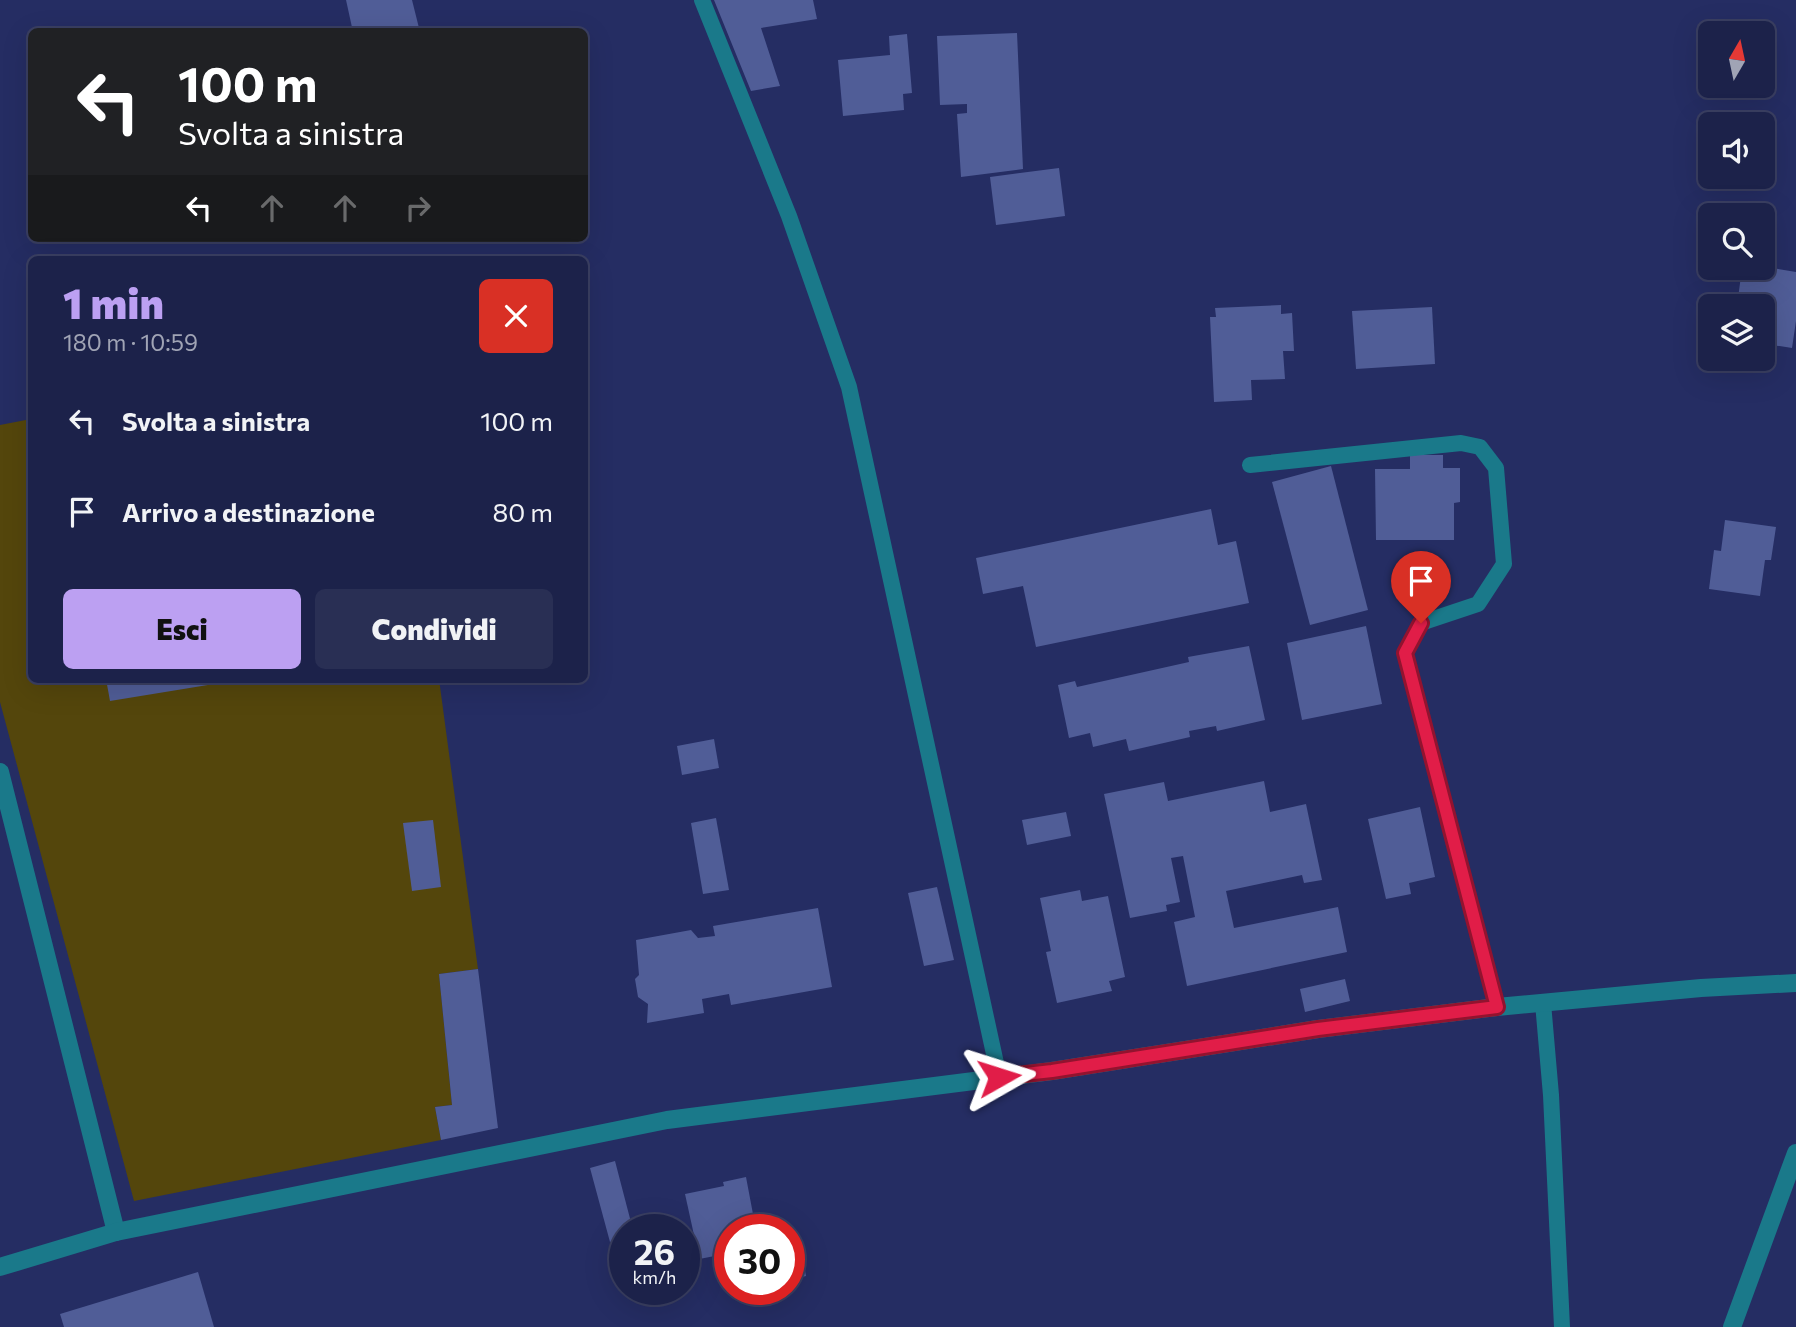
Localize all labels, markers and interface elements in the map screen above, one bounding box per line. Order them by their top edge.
north arrow [1698,21,1774,98]
map controls [1698,21,1775,371]
text: 100 m [178,52,317,112]
icon: left [63,56,154,147]
text: Svolta a sinistra [178,112,404,152]
button: sound [1698,112,1775,189]
icon: left [180,189,218,227]
icon: ahead [253,189,291,227]
icon: ahead [326,189,364,227]
icon: right [399,189,437,227]
button: search [1698,203,1775,280]
text: 1 min [63,276,164,328]
button: close [479,279,553,353]
button: layers [1698,294,1775,371]
text: 180 m · 10:59 [63,328,198,356]
icon: left [63,402,101,440]
text: Svolta a sinistra [122,405,310,436]
text: 100 m [480,405,553,436]
icon: arrive [63,493,101,531]
text: Arrivo a destinazione [122,496,375,527]
text: 80 m [493,496,553,527]
pin [1391,551,1451,623]
icon: arrive [1402,562,1440,600]
button: Esci [63,589,301,669]
button: Condividi [315,589,553,669]
position arrow [962,1040,1036,1114]
speed limit sign: 30 [714,1214,805,1305]
text: 26 [634,1229,675,1272]
text: km/h [633,1266,676,1288]

